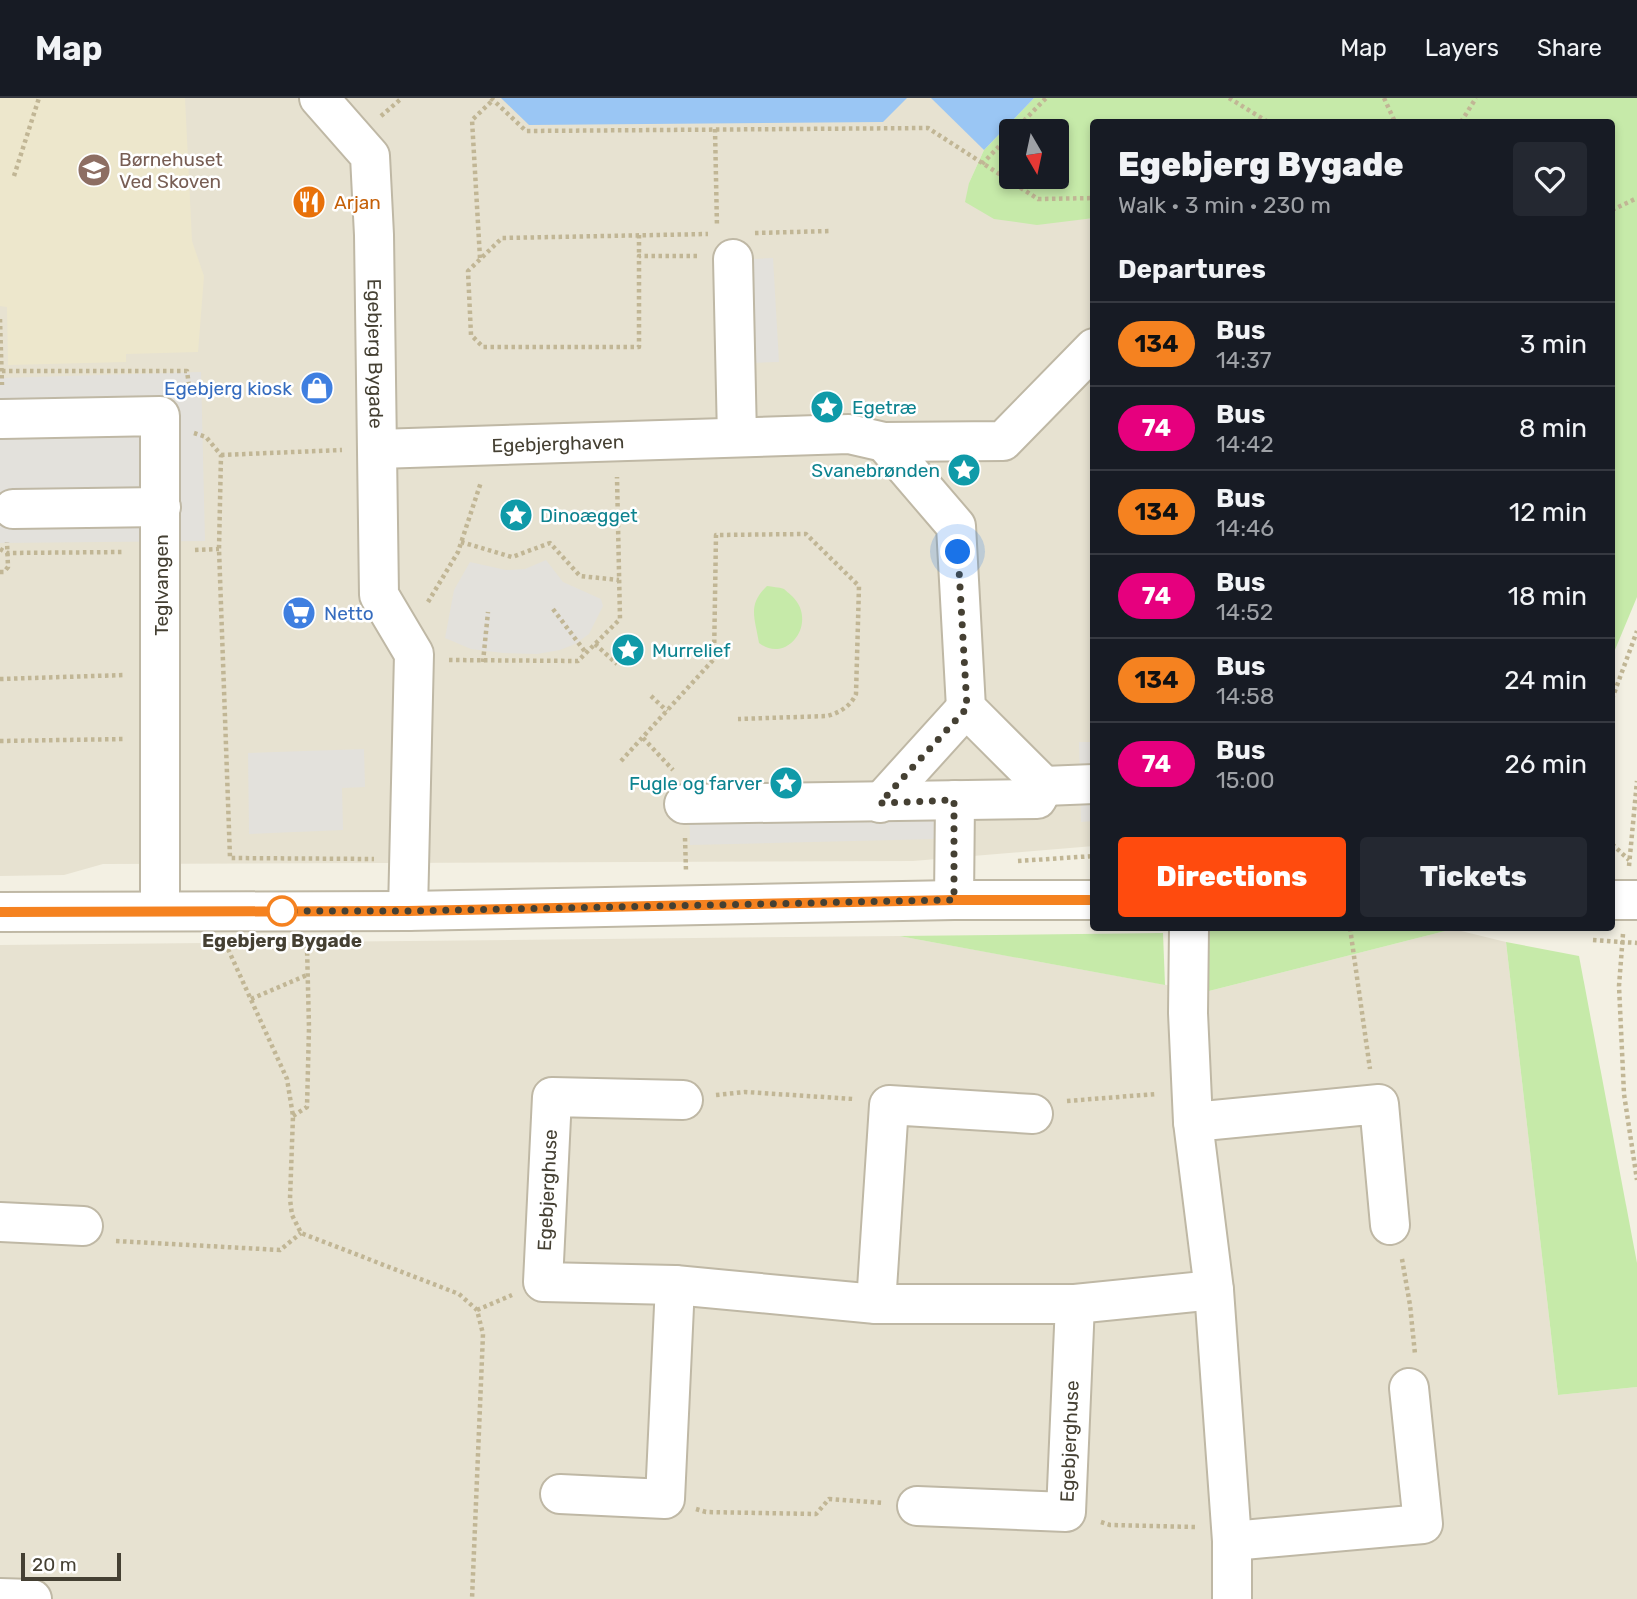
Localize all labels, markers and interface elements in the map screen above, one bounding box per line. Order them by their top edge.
text: Map [35,29,103,68]
text: Map [1340,34,1387,62]
text: Layers [1425,34,1499,62]
text: Share [1537,34,1602,62]
north arrow [999,119,1069,189]
map controls [999,119,1069,189]
button: heart [1513,142,1587,216]
text: Egebjerg Bygade [1118,145,1404,184]
place label: Børnehuset Ved Skoven [119,148,223,193]
school or university icon: Børnehuset Ved Skoven [75,151,113,189]
restaurant icon: Arjan [290,183,328,221]
place label: Arjan [334,191,381,214]
text: Walk · 3 min · 230 m [1118,191,1331,219]
text: Departures [1118,254,1266,285]
street label: Egebjerg Bygade [363,279,388,429]
text: Bus [1216,315,1265,346]
text: 3 min [1520,329,1587,360]
text: 134 [1134,330,1179,358]
text: 14:37 [1216,346,1272,374]
shop icon: Egebjerg kiosk [298,369,336,407]
place label: Egebjerg kiosk [164,377,292,400]
place icon: Egetræ [808,388,846,426]
place label: Egetræ [852,396,917,419]
text: Bus [1216,399,1265,430]
text: 8 min [1519,413,1587,444]
text: 74 [1142,414,1171,442]
street label: Egebjerghaven [491,430,625,457]
text: 14:42 [1216,430,1274,458]
place icon: Svanebrønden [945,451,983,489]
place label: Svanebrønden [811,459,940,482]
text: Bus [1216,483,1265,514]
place icon: Dinoægget [497,496,535,534]
text: 12 min [1509,497,1587,528]
text: 134 [1134,498,1179,526]
place label: Dinoægget [540,504,638,527]
text: 14:46 [1216,514,1274,542]
street label: Teglvangen [150,534,173,636]
your location [940,534,975,569]
text: Bus [1216,567,1265,598]
text: 18 min [1508,581,1587,612]
text: 74 [1142,582,1171,610]
supermarket icon: Netto [280,594,318,632]
text: 14:52 [1216,598,1273,626]
place label: Netto [324,602,374,625]
place icon: Murrelief [609,631,647,669]
place label: Murrelief [652,639,731,662]
text: Bus [1216,651,1265,682]
text: 24 min [1504,665,1587,696]
text: 134 [1134,666,1179,694]
text: 14:58 [1216,682,1274,710]
text: Bus [1216,735,1265,766]
text: 26 min [1505,749,1587,780]
text: 74 [1142,750,1171,778]
place icon: Fugle og farver [767,764,805,802]
text: 15:00 [1216,766,1275,794]
place label: Fugle og farver [629,772,763,795]
button: Directions [1118,837,1346,917]
button: Tickets [1360,837,1587,917]
marker: Egebjerg Bygade [267,896,297,926]
place label: Egebjerg Bygade [202,929,362,952]
street label: Egebjerghuse [533,1129,562,1251]
street label: Egebjerghuse [1055,1380,1084,1503]
scale bar [21,1550,121,1582]
text: 20 m [32,1553,77,1576]

